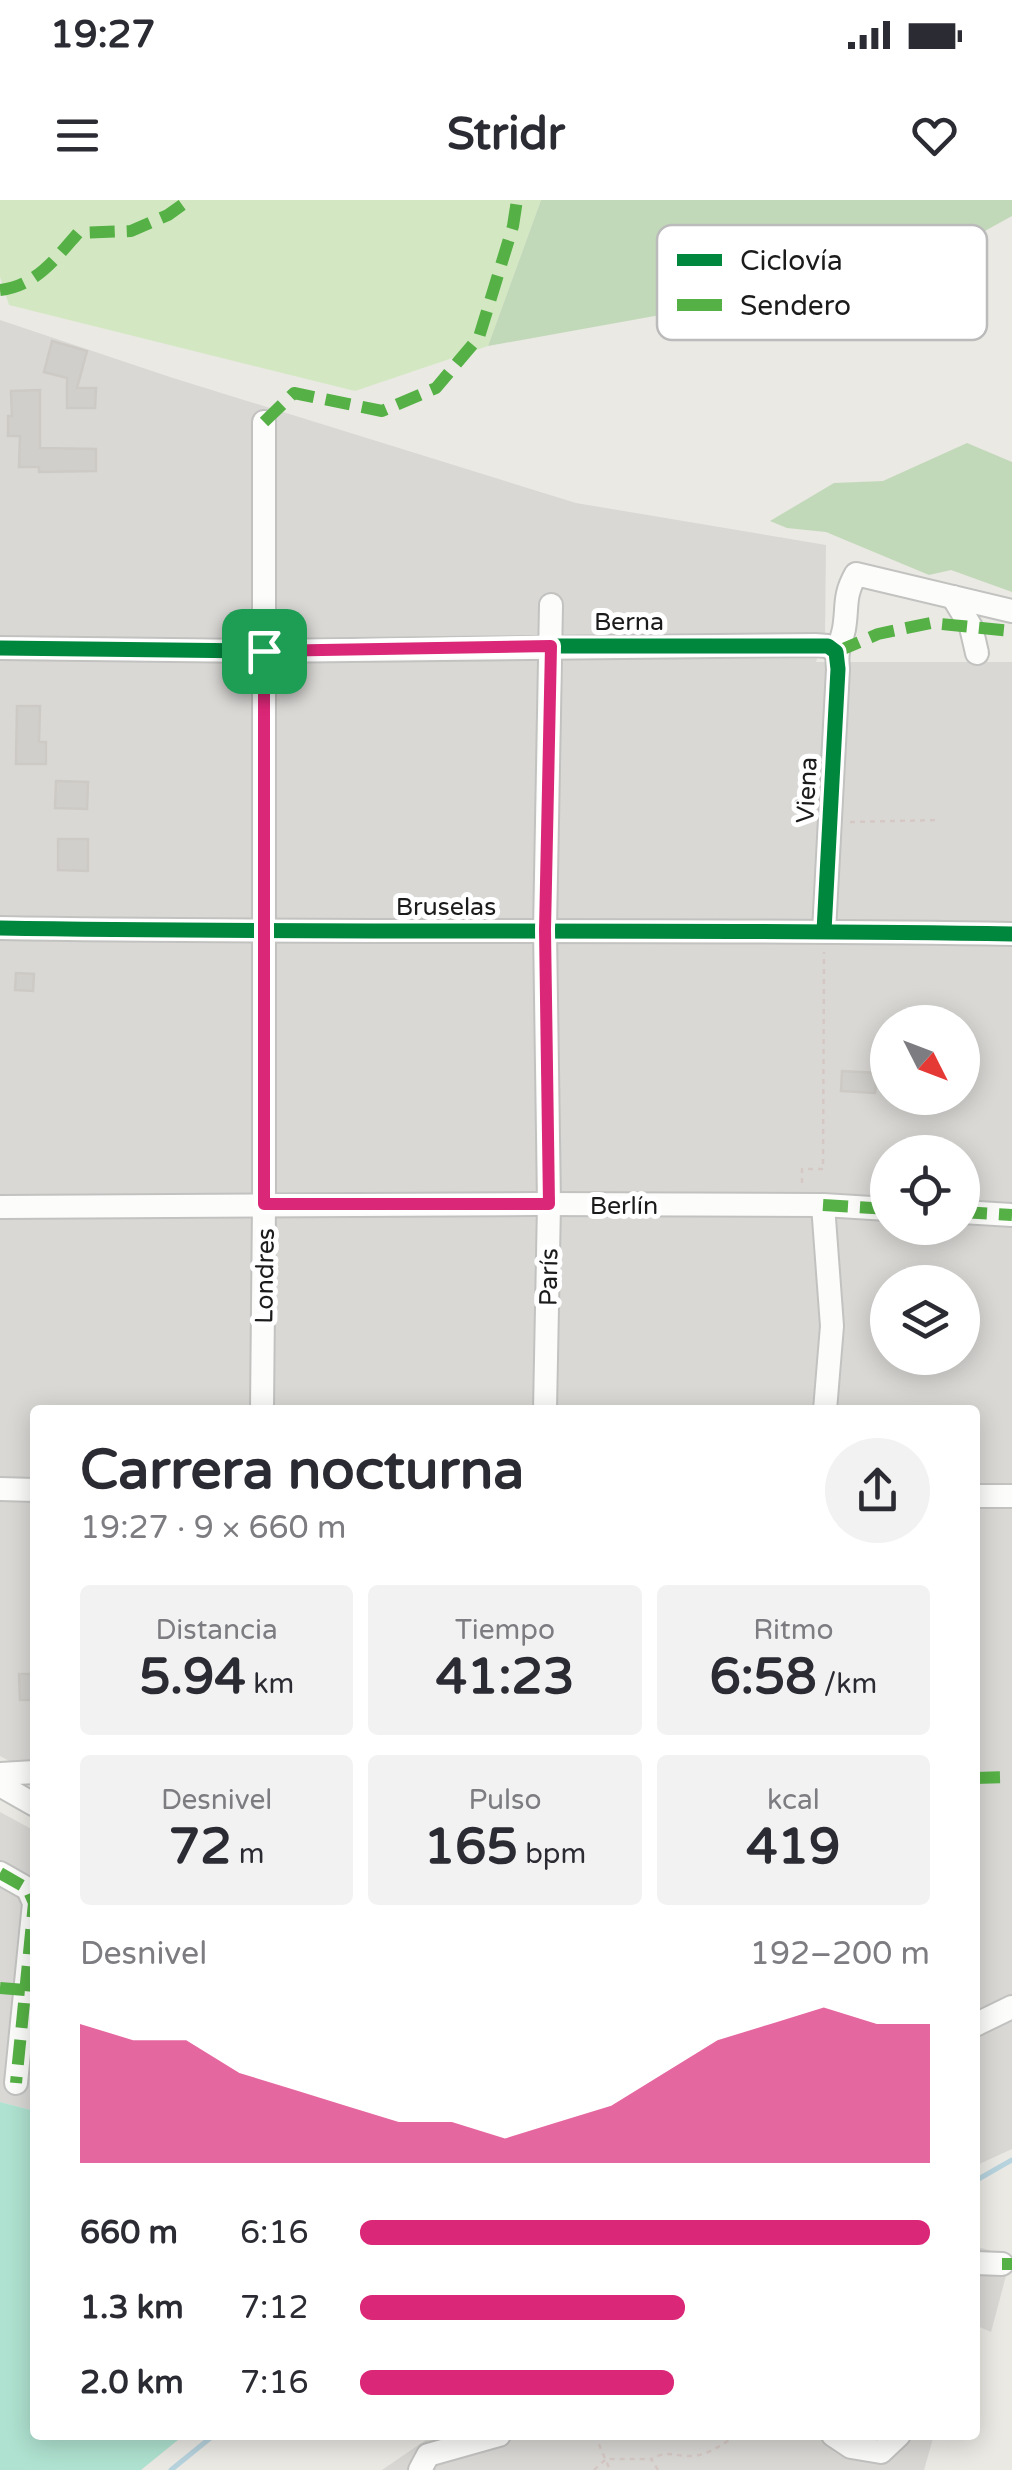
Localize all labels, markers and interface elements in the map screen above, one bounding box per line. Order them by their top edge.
text: 19:27 [50,12,155,58]
icon: menu [50,108,105,163]
text: Stridr [447,108,565,162]
icon: heart [907,108,962,163]
legend [657,225,987,340]
text: Ciclovía [740,244,843,278]
text: Sendero [740,289,851,323]
street label: Berna [594,607,664,637]
pin [222,609,307,694]
icon: arrive [237,624,292,679]
street label: Viena [790,756,824,824]
street label: Bruselas [396,892,496,922]
north arrow [870,1005,980,1115]
map controls [870,1005,980,1375]
button: locate [870,1135,980,1245]
street label: Berlín [590,1191,658,1221]
street label: Londres [249,1228,281,1324]
street label: París [533,1248,565,1306]
button: layers [870,1265,980,1375]
text: Carrera nocturna [80,1438,524,1504]
button: share [825,1438,930,1543]
text: 19:27 · 9 × 660 m [80,1509,346,1547]
text: Distancia [156,1613,278,1647]
text: Tiempo [455,1613,555,1647]
text: Ritmo [753,1613,834,1647]
text: 5.94 [139,1647,246,1707]
text: 41:23 [436,1647,574,1707]
text: 6:58 [709,1647,817,1707]
text: km [246,1667,294,1701]
text: /km [817,1667,877,1701]
text: Desnivel [161,1783,272,1817]
text: Pulso [468,1783,542,1817]
text: kcal [767,1783,820,1817]
text: 72 [169,1817,232,1877]
text: 165 [424,1817,518,1877]
text: 419 [746,1817,840,1877]
text: m [232,1837,265,1871]
text: bpm [518,1837,586,1871]
text: Desnivel [80,1935,207,1973]
text: 192–200 m [750,1935,930,1973]
text: 660 m [80,2214,178,2252]
text: 6:16 [240,2214,309,2252]
text: 1.3 km [80,2289,184,2327]
text: 7:12 [240,2289,309,2327]
text: 2.0 km [80,2364,184,2402]
text: 7:16 [240,2364,309,2402]

